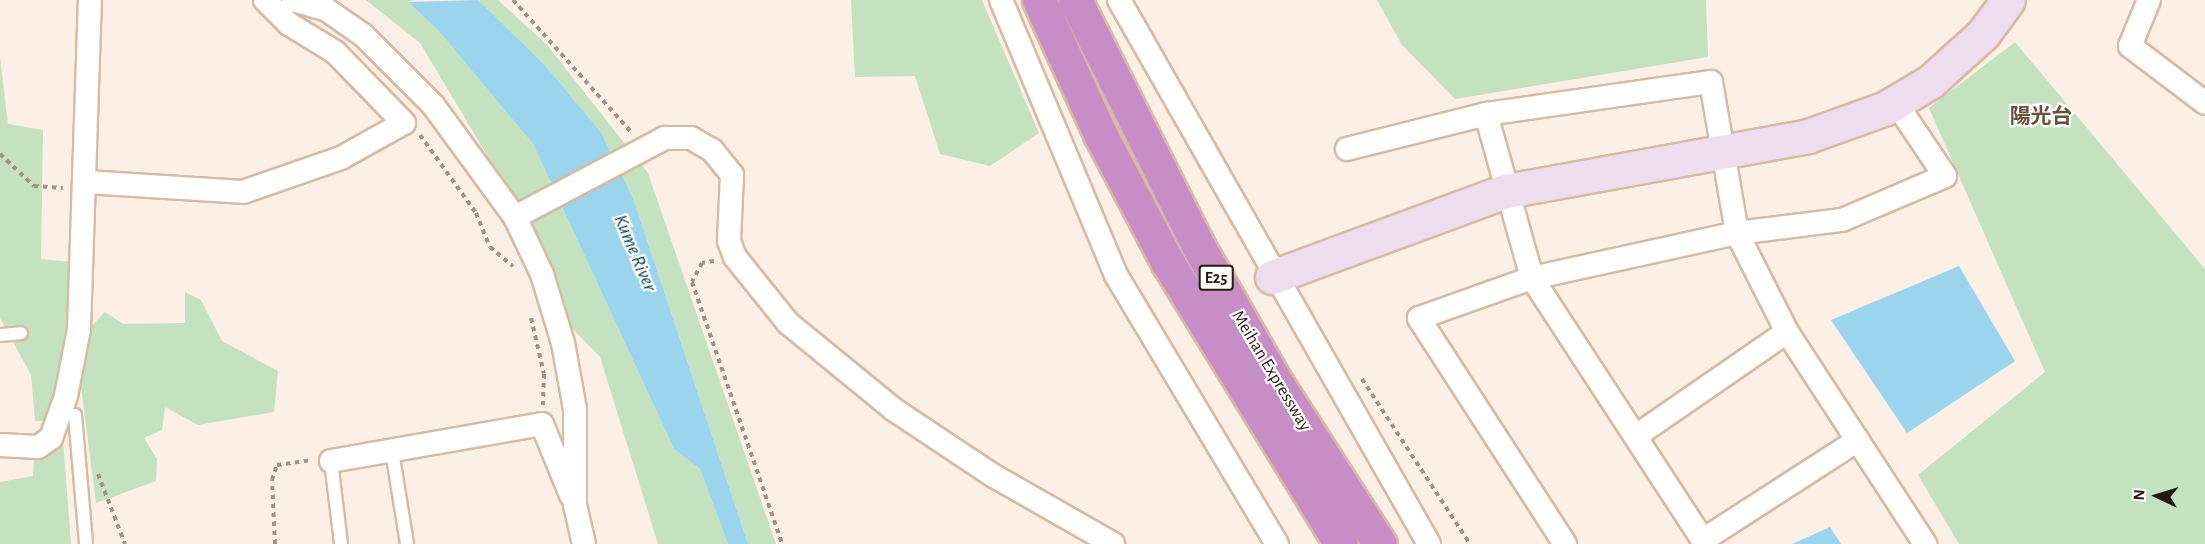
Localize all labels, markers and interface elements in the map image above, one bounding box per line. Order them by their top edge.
district label: 陽光台 [2010,104,2072,130]
water label: Kume River [608,211,662,295]
road number: E25 [1198,265,1234,291]
street label: Meihan Expressway [1227,307,1315,435]
north arrow [2127,466,2187,526]
text: N [2131,489,2147,501]

